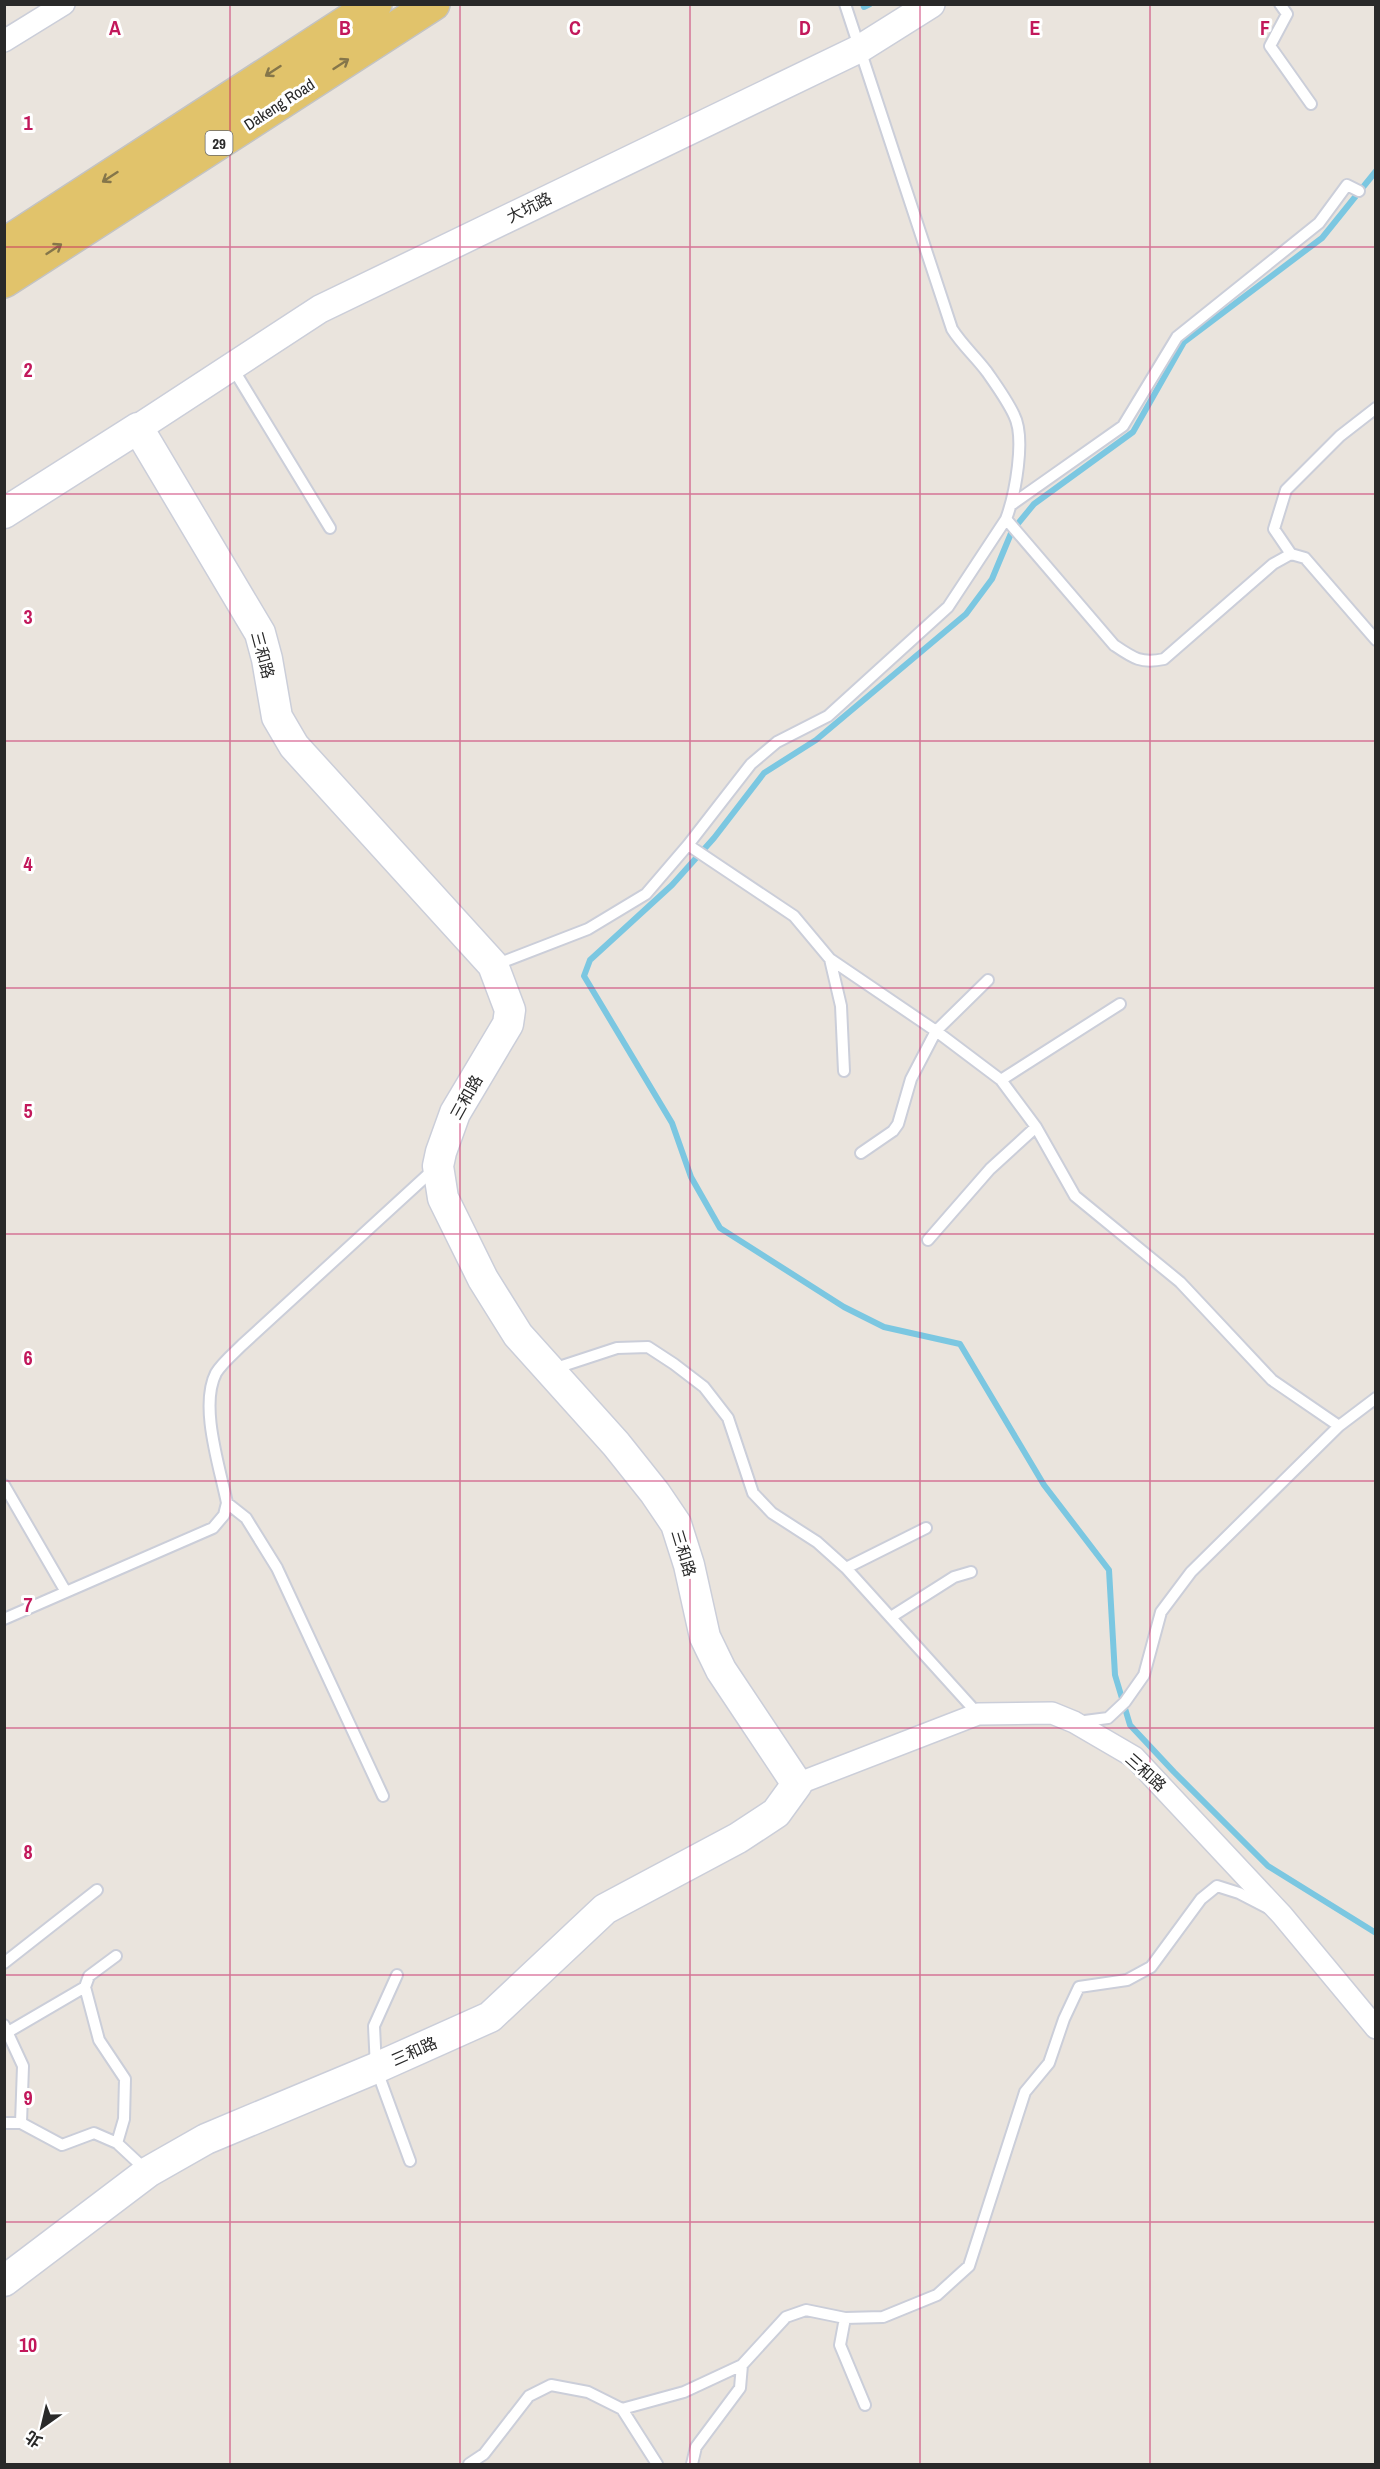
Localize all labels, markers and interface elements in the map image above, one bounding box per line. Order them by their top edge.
text: A [109,14,121,41]
text: B [339,14,351,41]
text: C [569,14,581,41]
text: D [799,14,811,41]
text: E [1030,14,1041,41]
text: F [1260,14,1270,41]
one-way arrow [332,58,349,70]
one-way arrow [265,65,282,77]
street label: Dakeng Road [239,73,319,135]
text: 1 [23,109,33,136]
road number: 29 [206,131,232,155]
one-way arrow [102,171,118,183]
street label: 大坑路 [503,187,555,227]
one-way arrow [45,243,61,255]
text: 2 [23,356,33,383]
text: 3 [23,603,33,630]
street label: 三和路 [246,629,280,681]
text: 4 [23,850,33,877]
street label: 三和路 [445,1071,487,1123]
text: 5 [23,1097,33,1124]
text: 6 [23,1344,33,1371]
street label: 三和路 [666,1527,702,1579]
text: 7 [23,1591,33,1618]
street label: 三和路 [1121,1748,1171,1796]
text: 8 [23,1838,33,1865]
street label: 三和路 [388,2031,440,2071]
text: 9 [23,2084,33,2111]
text: 10 [19,2331,37,2358]
north arrow [12,2397,72,2457]
text: 北 [21,2426,46,2453]

